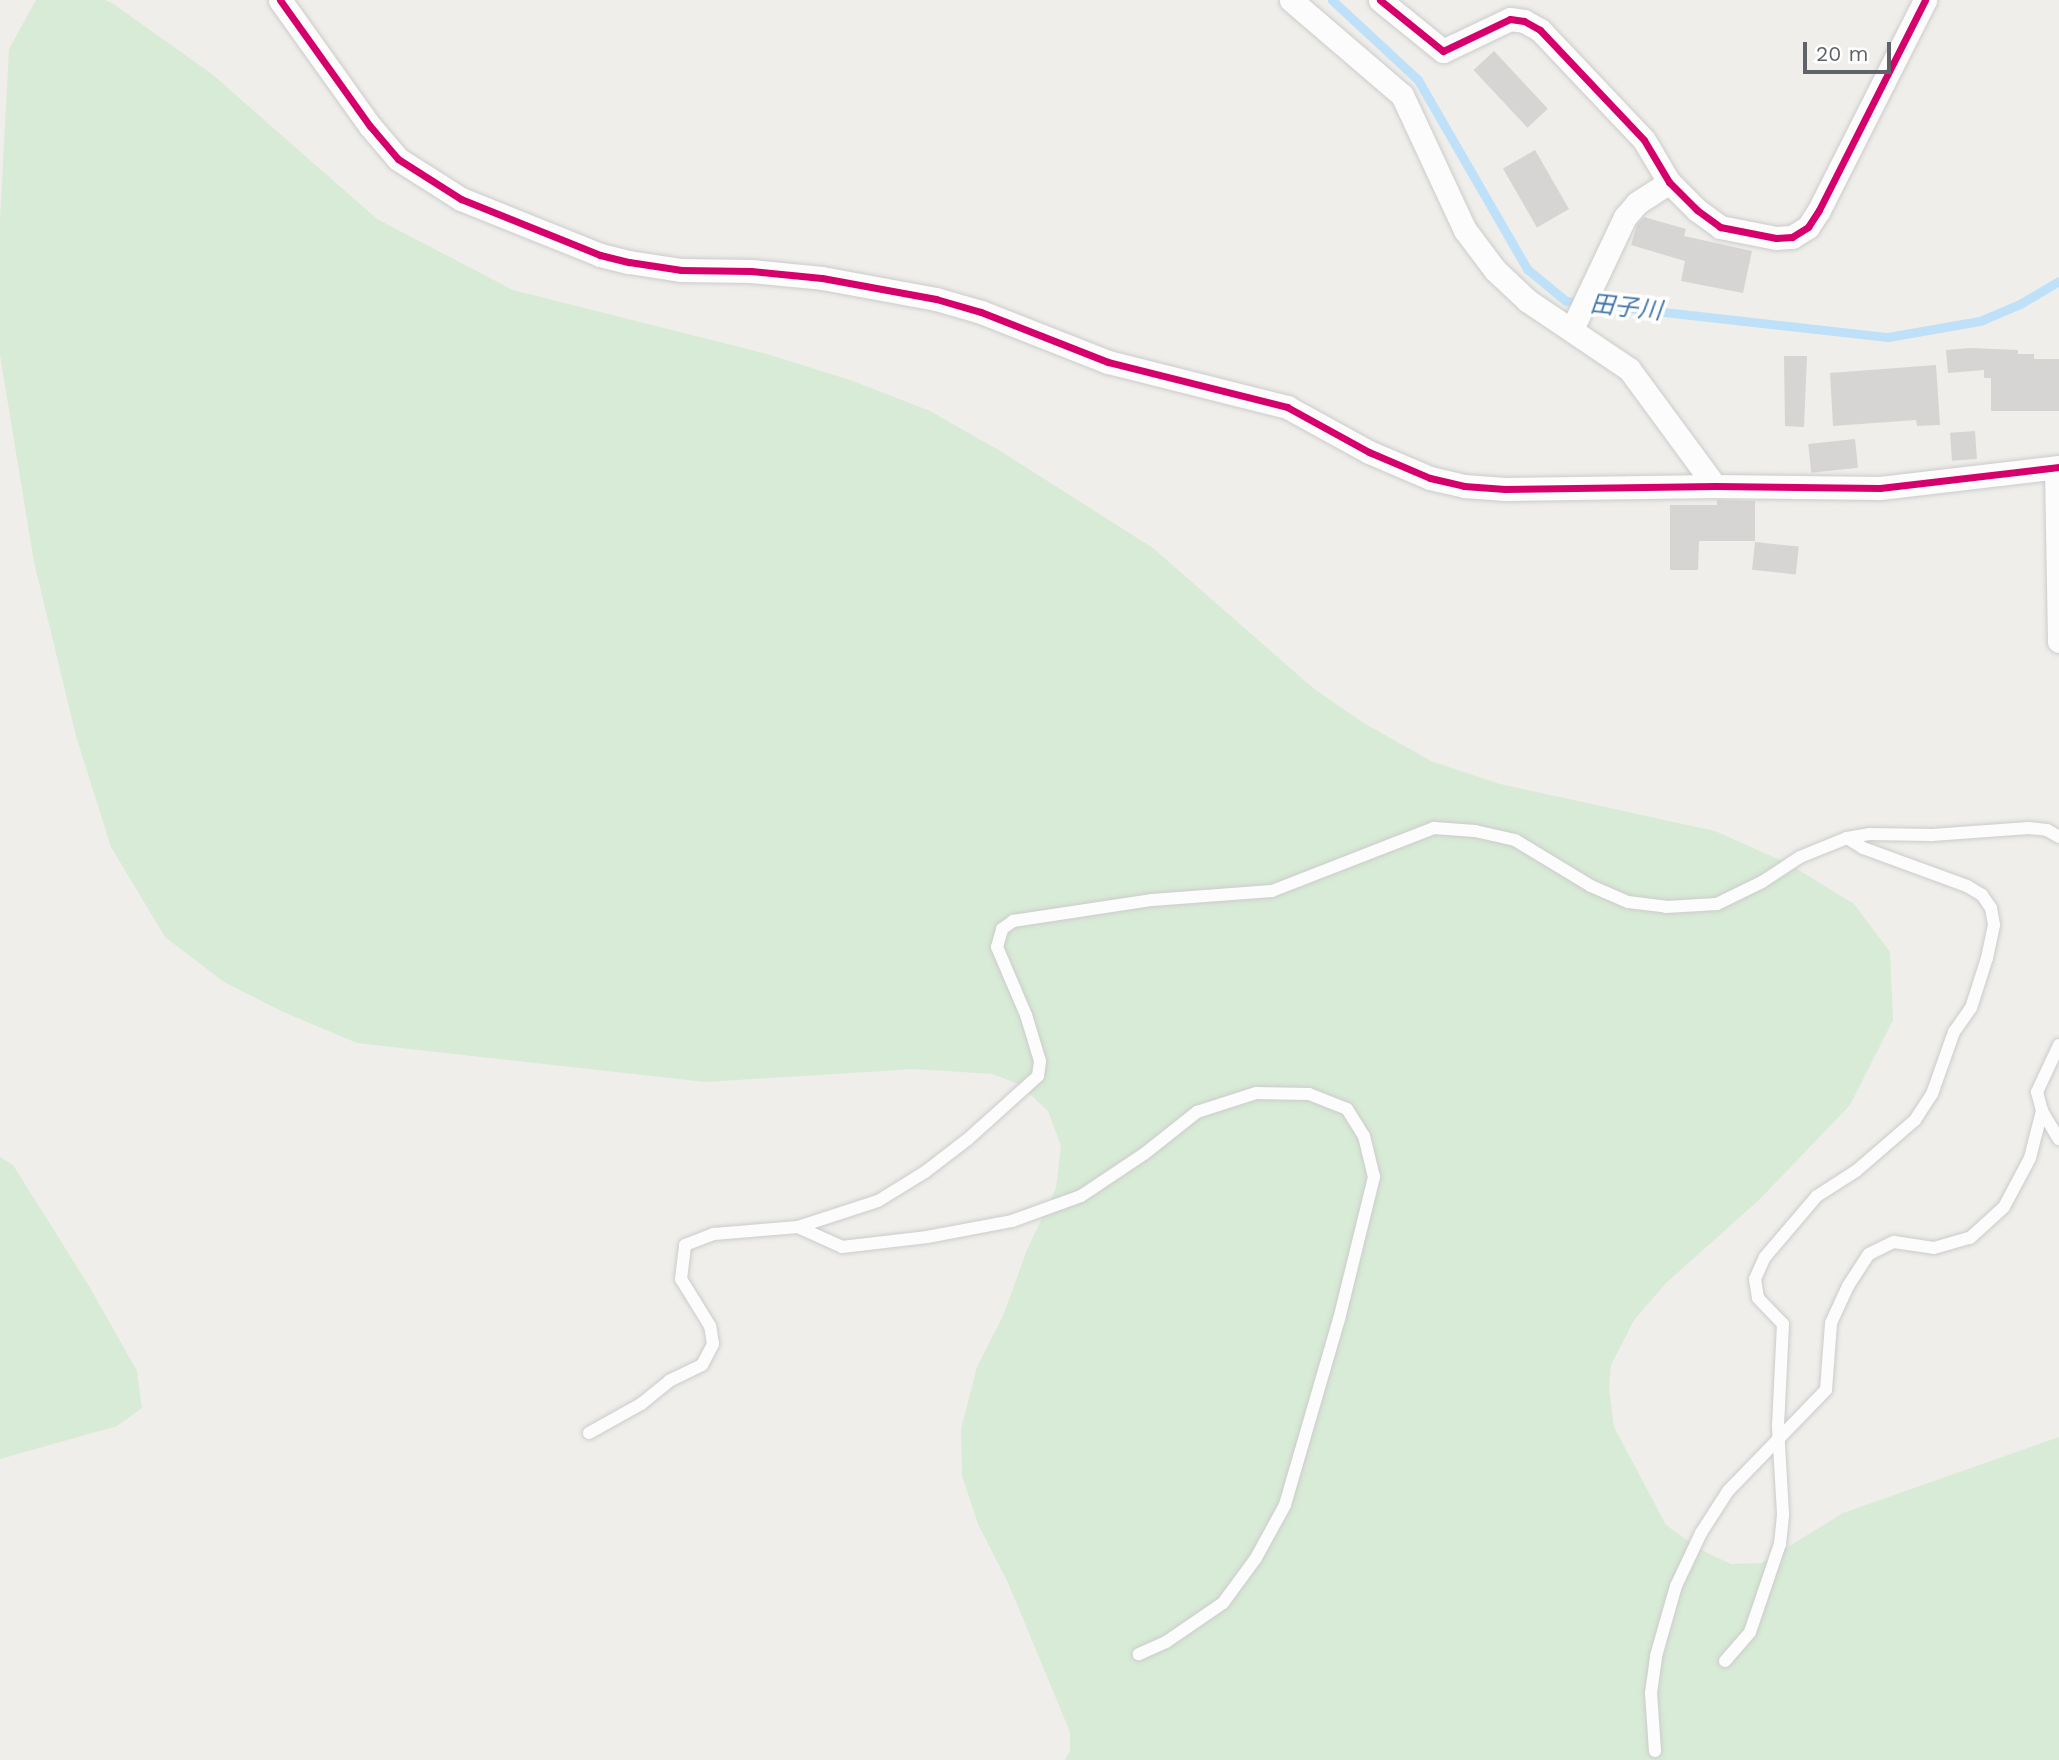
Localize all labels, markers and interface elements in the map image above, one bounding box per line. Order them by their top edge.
scale bar [1807,28,1895,72]
text: 20 m [1816,41,1868,66]
water label: 田子川 [1589,290,1663,326]

